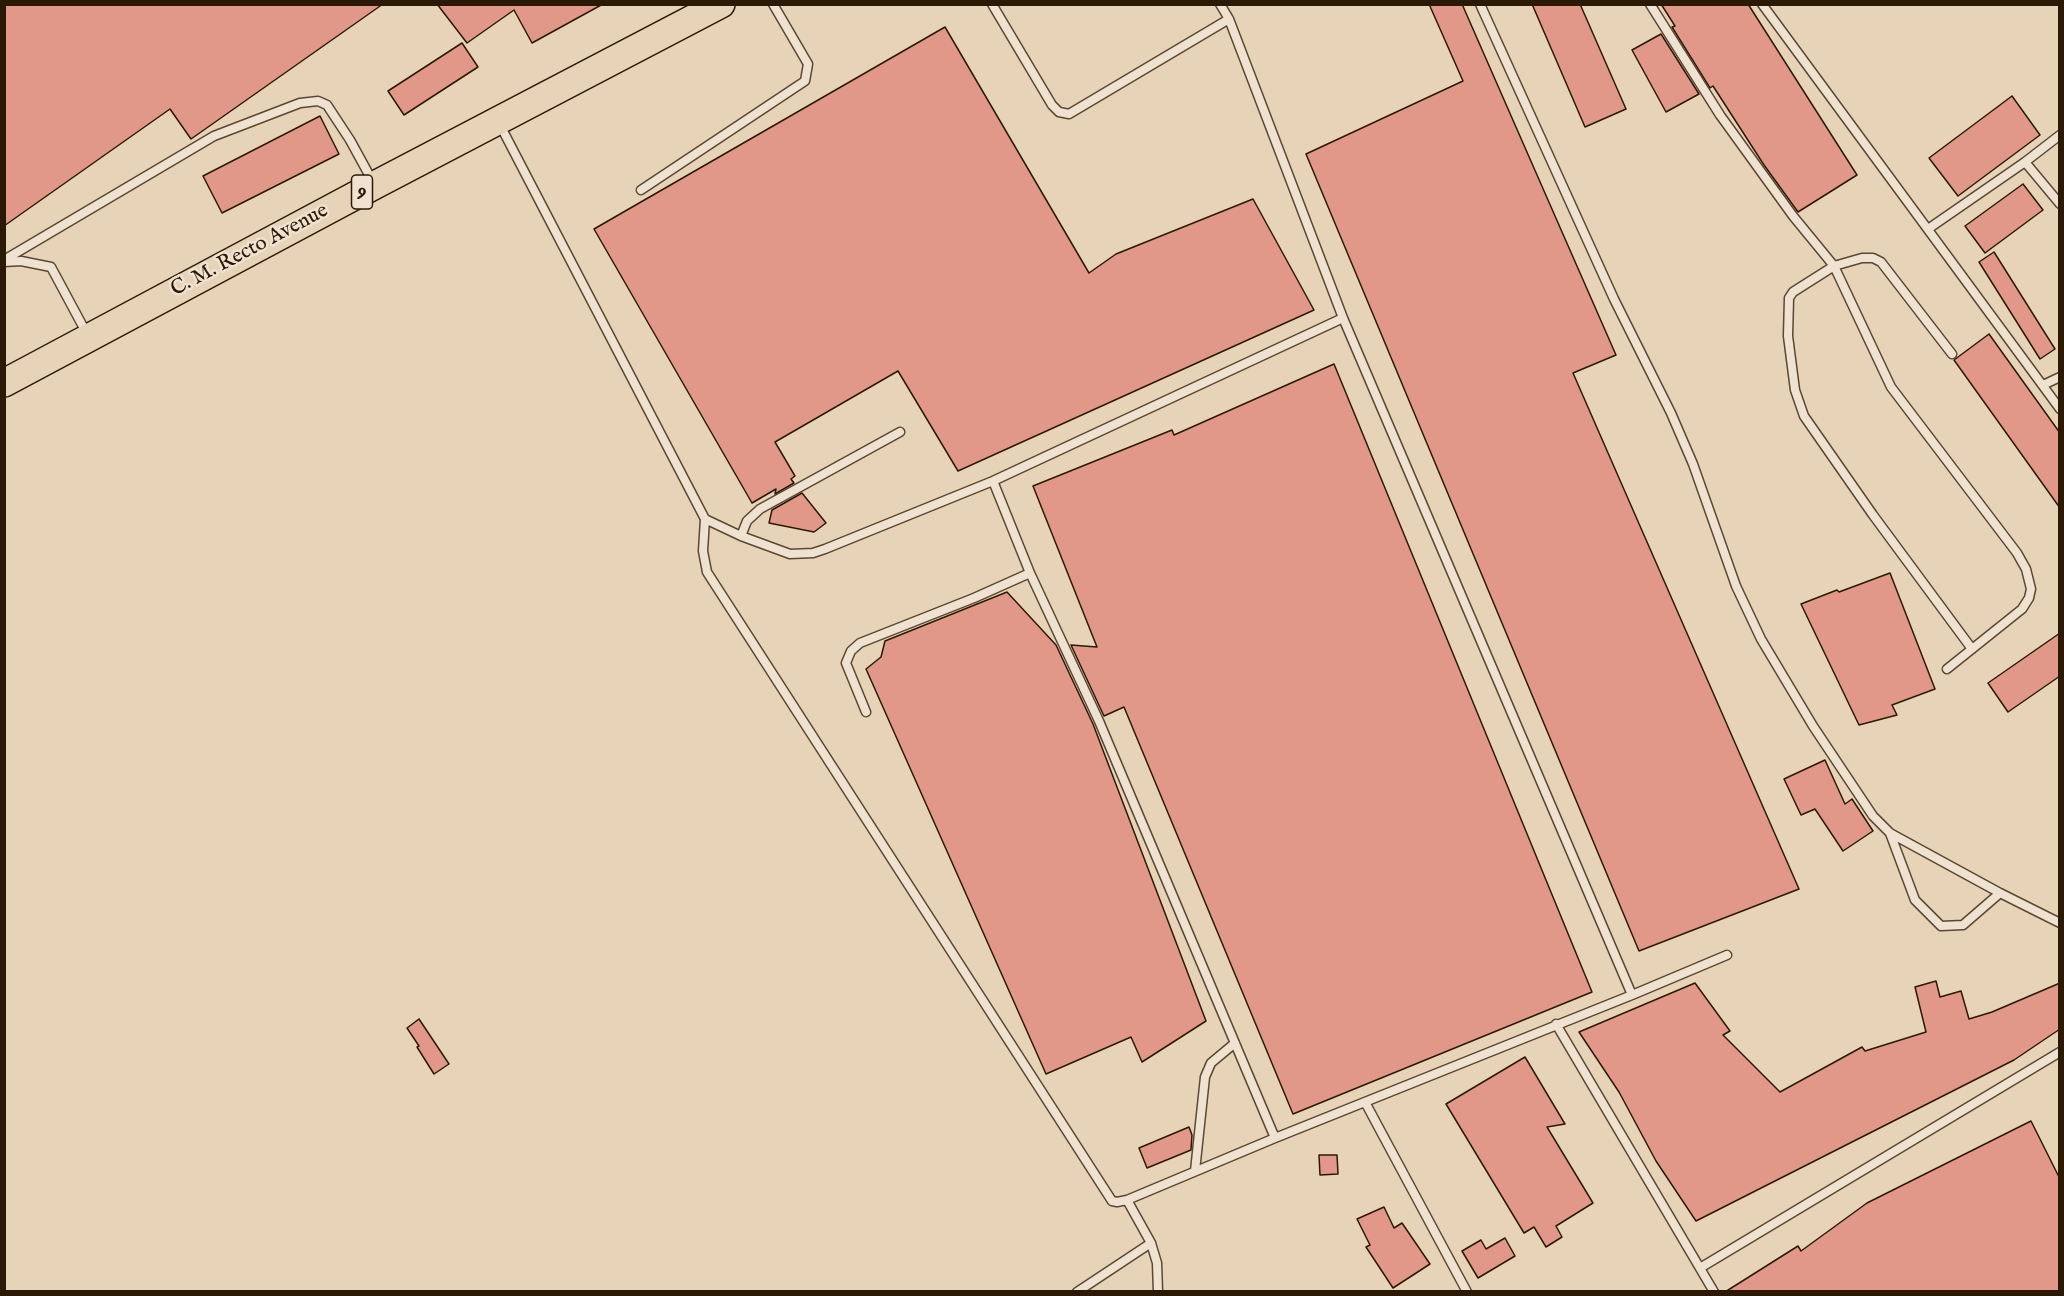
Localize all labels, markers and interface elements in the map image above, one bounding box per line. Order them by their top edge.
road number: 9 [352,175,372,209]
street label: C. M. Recto Avenue [167,199,333,303]

